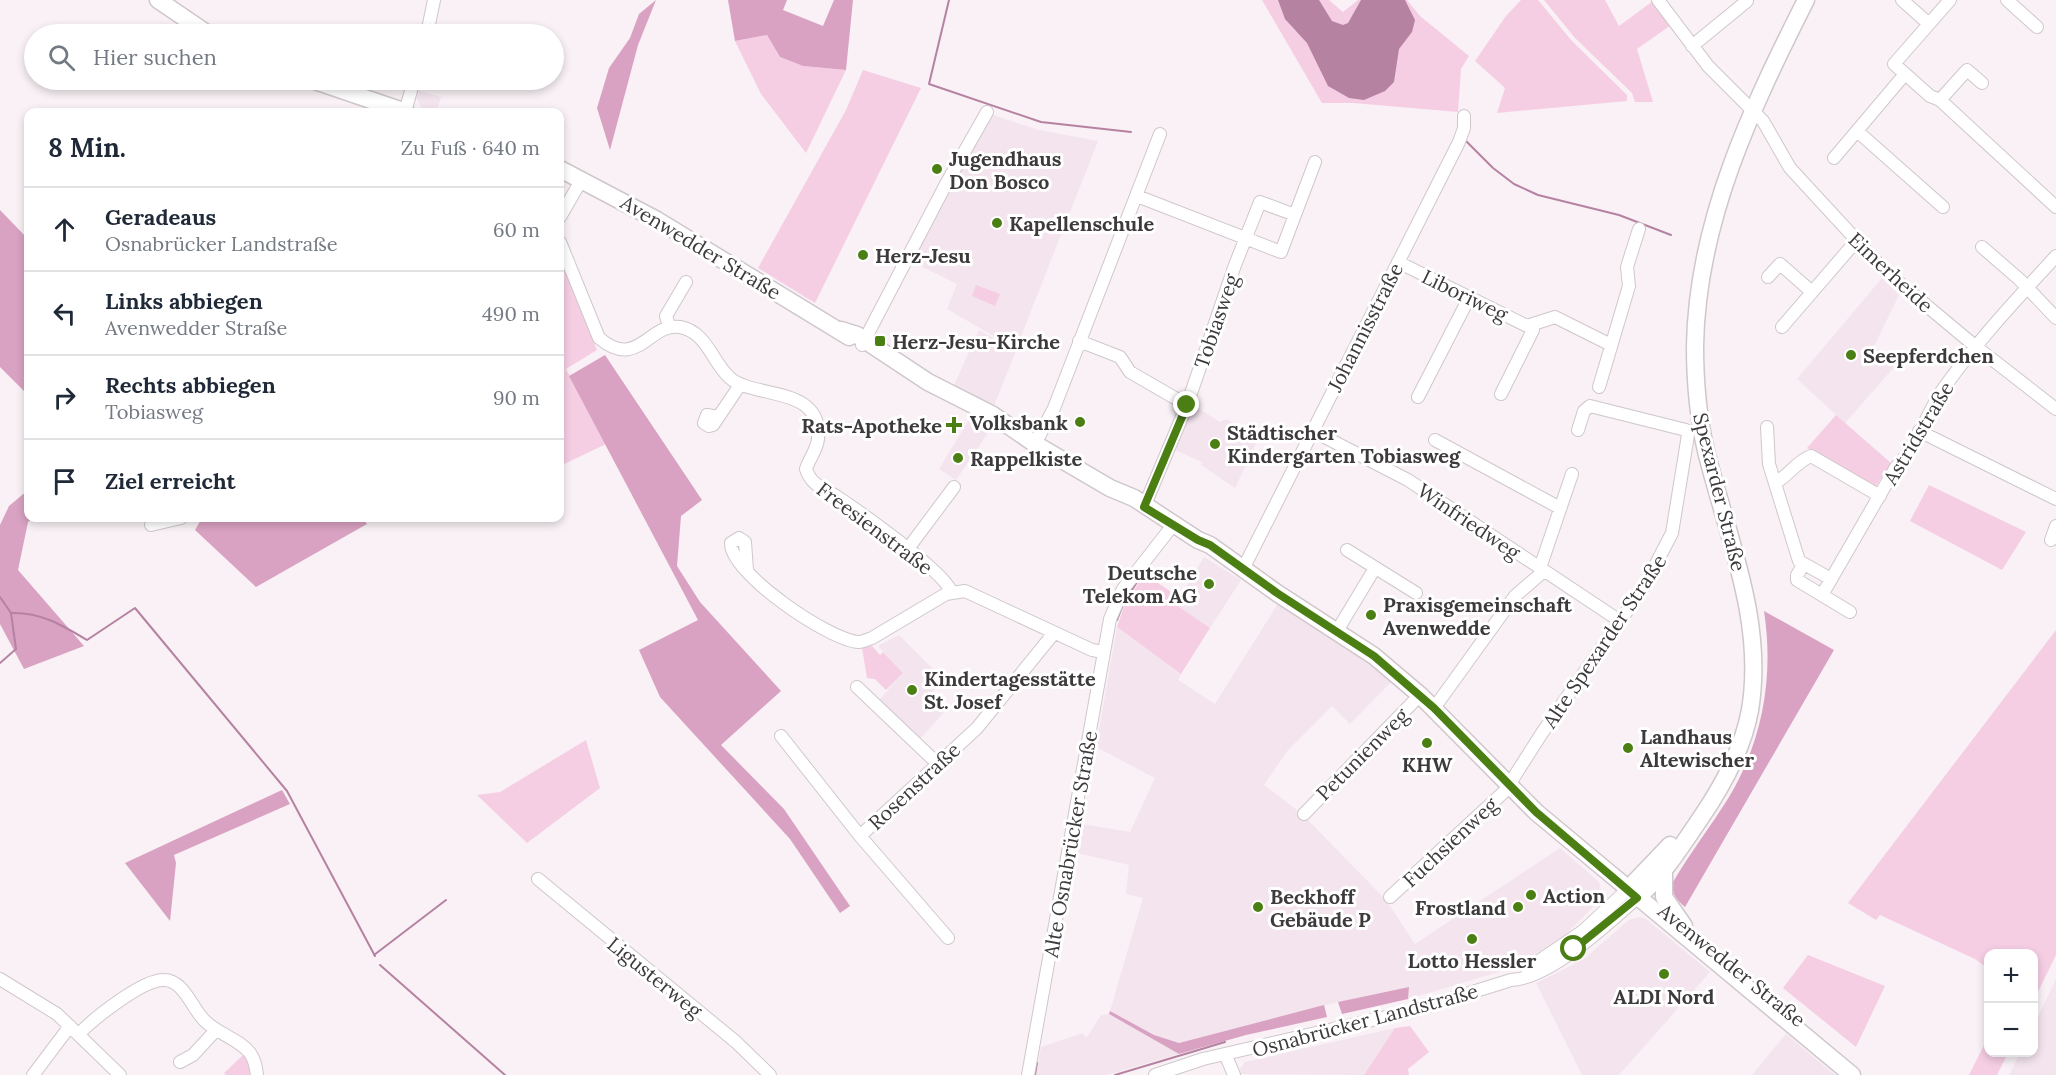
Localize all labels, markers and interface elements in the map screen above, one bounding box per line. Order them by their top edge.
search box [24,24,564,90]
icon: search [45,41,78,74]
text: Hier suchen [93,43,217,71]
text: 8 Min. [48,131,126,164]
text: Zu Fuß · 640 m [401,135,540,160]
place label: Jugendhaus Don Bosco [949,146,1062,194]
marker: Jugendhaus Don Bosco [930,162,944,176]
street label: Avenwedder Straße [616,189,786,305]
text: Geradeaus [105,203,216,231]
place label: Kapellenschule [1009,211,1154,236]
icon: ahead [48,213,81,246]
marker: Kapellenschule [990,216,1004,230]
text: 60 m [493,217,540,242]
street label: Eimerheide [1843,227,1939,318]
text: Osnabrücker Landstraße [105,231,338,256]
place label: Herz-Jesu [875,243,971,268]
marker: Herz-Jesu [856,248,870,262]
street label: Johannisstraße [1321,258,1408,396]
street label: Liboriweg [1418,264,1513,327]
street label: Tobiasweg [1188,270,1244,371]
text: Links abbiegen [105,287,263,315]
icon: left [48,297,81,330]
text: 490 m [482,301,540,326]
text: Avenwedder Straße [105,315,287,340]
place label: Herz-Jesu-Kirche [892,329,1060,354]
marker: Herz-Jesu-Kirche [873,334,887,348]
place label: Seepferdchen [1863,343,1994,368]
marker: Seepferdchen [1844,348,1858,362]
text: Rechts abbiegen [105,371,276,399]
street label: Astridstraße [1877,377,1959,490]
icon: right [48,381,81,414]
text: 90 m [493,385,540,410]
route end [1173,391,1199,417]
text: Tobiasweg [105,399,203,424]
place label: Volksbank [970,410,1068,435]
street label: Spexarder Straße [1688,410,1752,574]
place label: Rats-Apotheke [801,413,942,438]
marker: Volksbank [1073,415,1087,429]
marker: Rats-Apotheke [947,418,961,432]
place label: Städtischer Kindergarten Tobiasweg [1227,420,1461,468]
marker: Städtischer Kindergarten Tobiasweg [1208,437,1222,451]
place label: Rappelkiste [970,446,1083,471]
marker: Rappelkiste [951,451,965,465]
icon: arrive [48,465,81,498]
text: Ziel erreicht [105,467,236,495]
street label: Freesienstraße [812,476,938,580]
street label: Winfriedweg [1413,477,1526,565]
street label: Alte Spexarder Straße [1536,549,1672,733]
place label: Deutsche Telekom AG [1083,560,1197,608]
marker: Deutsche Telekom AG [1202,577,1216,591]
place label: Praxisgemeinschaft Avenwedde [1383,592,1573,640]
marker: Praxisgemeinschaft Avenwedde [1364,608,1378,622]
place label: Kindertagesstätte St. Josef [924,666,1096,714]
marker: Kindertagesstätte St. Josef [905,683,919,697]
street label: Petunienweg [1311,702,1414,805]
place label: Landhaus Altewischer [1640,724,1755,772]
street label: Alte Osnabrücker Straße [1038,728,1102,960]
marker: KHW [1420,736,1434,750]
street label: Rosenstraße [863,737,965,835]
marker: Landhaus Altewischer [1621,741,1635,755]
place label: KHW [1402,752,1453,777]
street label: Fuchsienweg [1397,791,1503,892]
place label: Action [1543,883,1606,908]
place label: Beckhoff Gebäude P [1270,884,1371,932]
marker: Action [1524,888,1538,902]
place label: Frostland [1415,895,1506,920]
street label: Avenwedder Straße [1653,897,1811,1032]
marker: Beckhoff Gebäude P [1251,900,1265,914]
marker: Frostland [1511,900,1525,914]
street label: Ligusterweg [603,931,708,1023]
marker: Lotto Hessler [1465,932,1479,946]
route start [1560,935,1586,961]
place label: Lotto Hessler [1408,948,1537,973]
map controls [1984,949,2038,1057]
button: + [1984,949,2038,1003]
marker: ALDI Nord [1657,967,1671,981]
street label: Osnabrücker Landstraße [1249,978,1481,1062]
place label: ALDI Nord [1614,984,1715,1009]
button: − [1984,1003,2038,1057]

